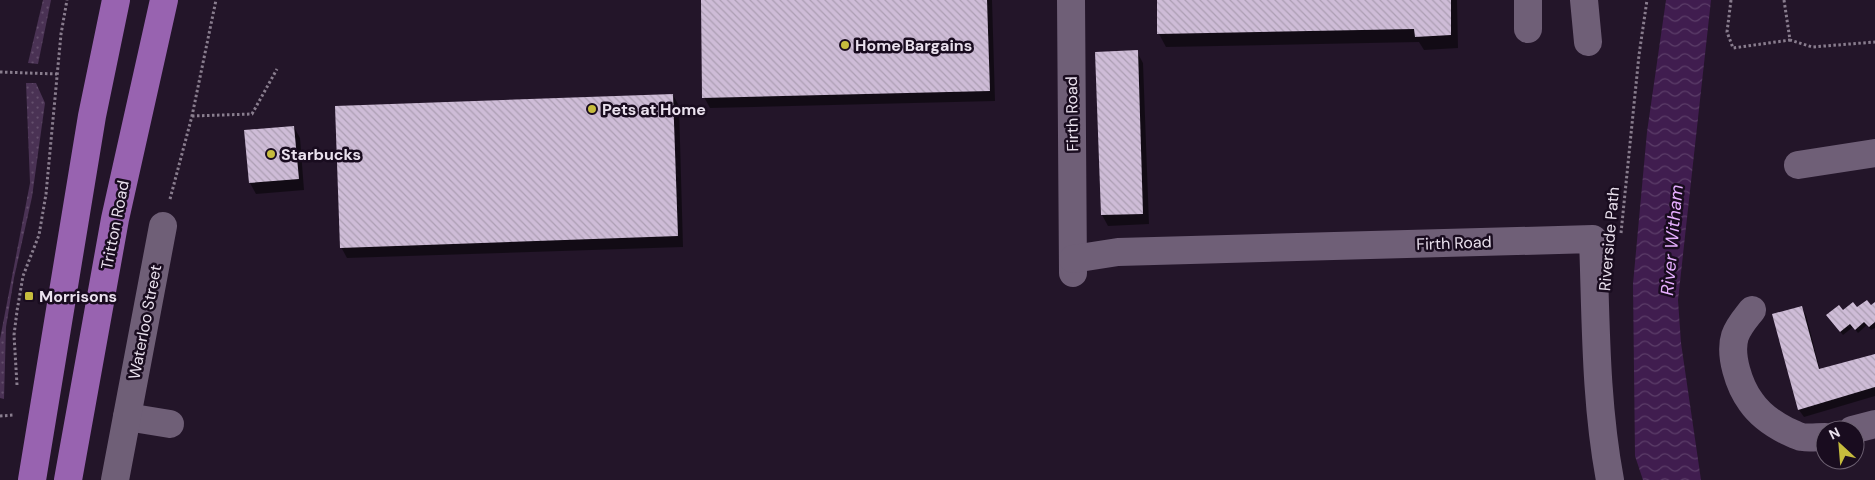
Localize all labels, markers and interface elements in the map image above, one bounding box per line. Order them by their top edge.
place label: Home Bargains [855,35,972,56]
marker: Home Bargains [839,39,851,51]
street label: Firth Road [1061,76,1083,152]
place label: Pets at Home [602,99,706,120]
marker: Pets at Home [586,103,598,115]
place label: Starbucks [281,144,361,165]
marker: Starbucks [265,148,277,160]
street label: Tritton Road [96,179,134,271]
water label: River Witham [1655,183,1689,297]
street label: Riverside Path [1594,186,1624,292]
street label: Firth Road [1416,231,1492,255]
street label: Waterloo Street [124,263,166,381]
place label: Morrisons [39,286,117,307]
marker: Morrisons [23,290,35,302]
north arrow [1815,420,1865,470]
text: N [1826,423,1843,444]

